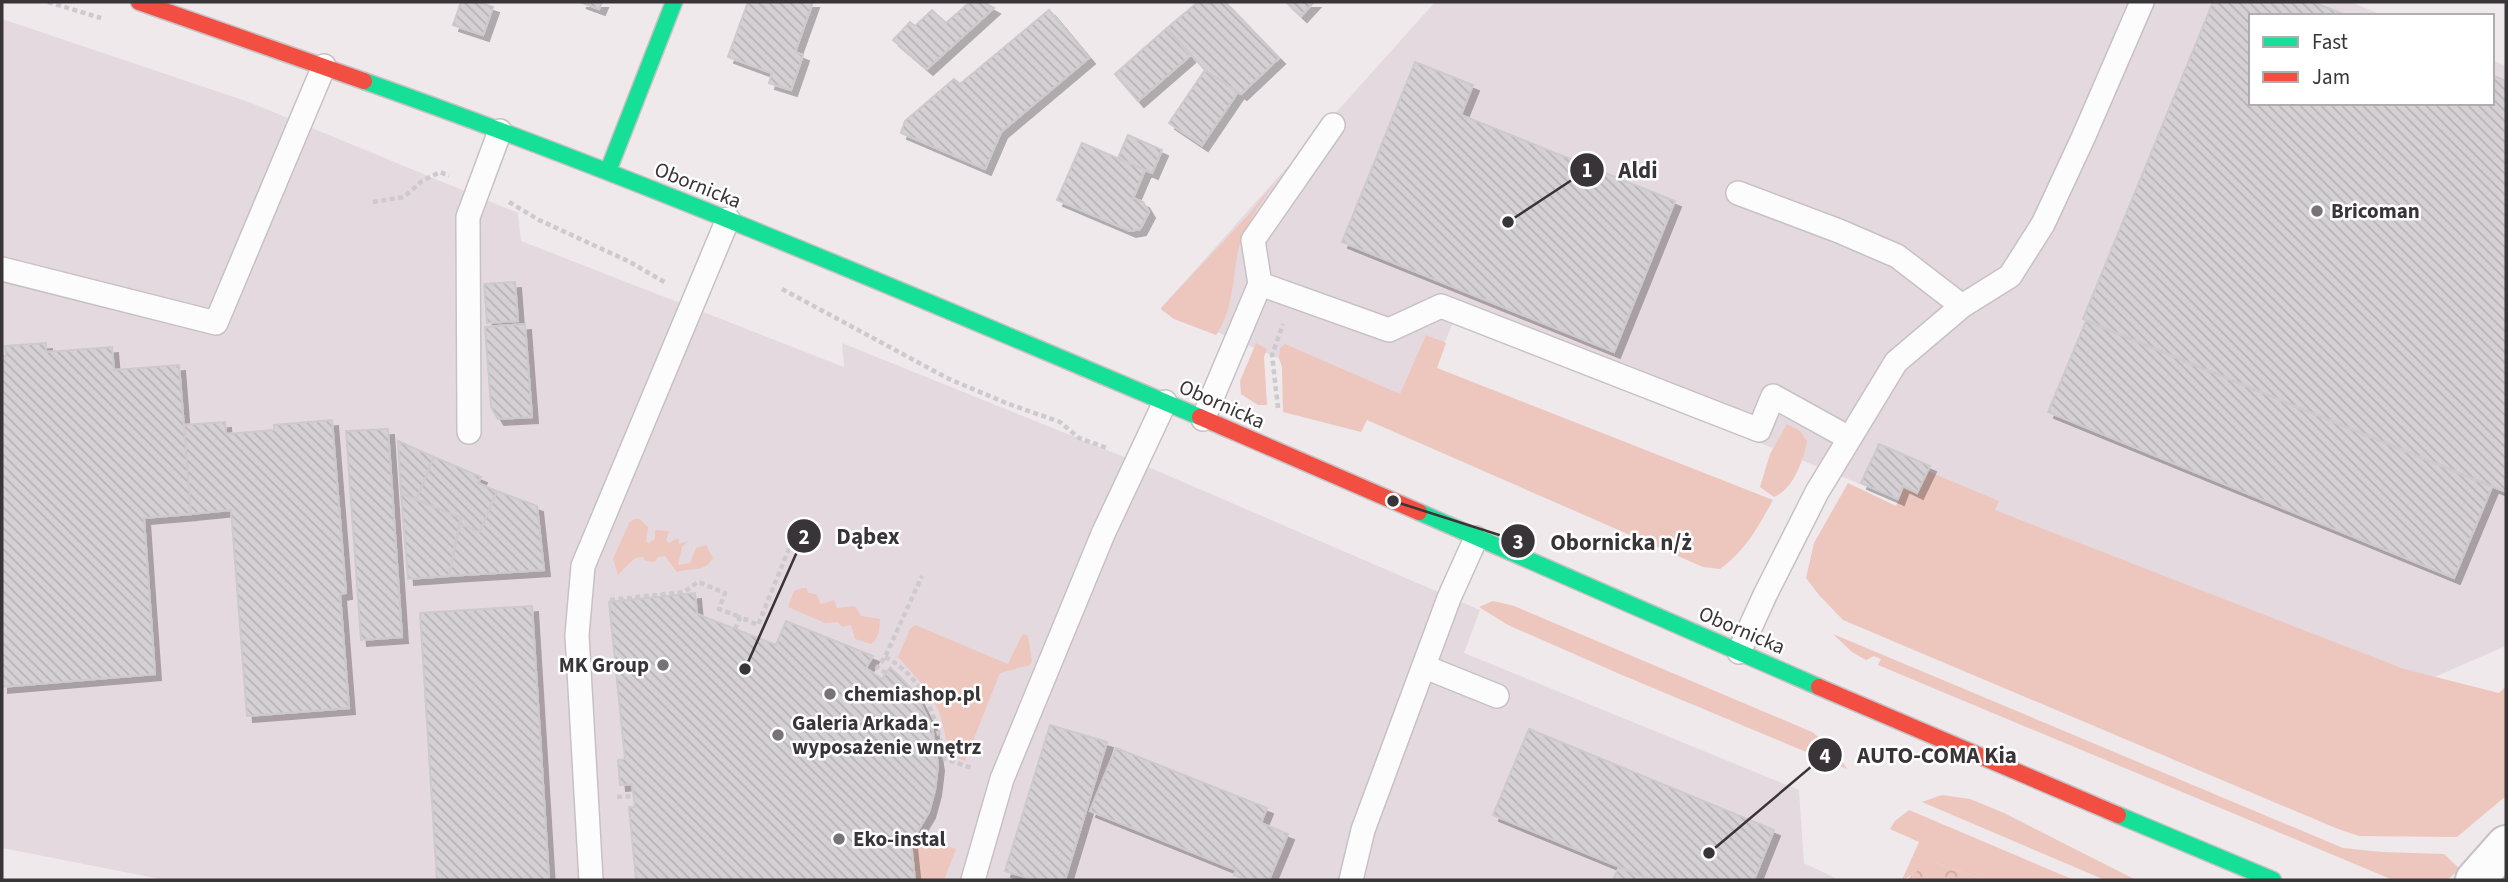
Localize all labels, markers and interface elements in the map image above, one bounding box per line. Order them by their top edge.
legend [2249,14,2494,105]
text: Fast [2312,27,2348,57]
text: Jam [2312,62,2350,92]
callout: Aldi [1570,148,1672,192]
street label: Obornicka [650,154,746,216]
text: Aldi [1617,154,1658,187]
text: 1 [1581,155,1593,185]
place label: Bricoman [2331,196,2420,226]
marker: Bricoman [2309,203,2325,219]
street label: Obornicka [1174,372,1270,436]
callout: Dąbex [787,514,913,558]
callout: Obornicka n/ż [1501,519,1705,563]
text: Dąbex [836,520,900,553]
text: 2 [798,522,810,552]
text: Obornicka n/ż [1550,526,1692,559]
text: 3 [1512,527,1524,557]
street label: Obornicka [1694,598,1790,662]
place label: MK Group [559,650,649,680]
marker: MK Group [655,657,671,673]
place label: chemiashop.pl [844,679,981,709]
marker: chemiashop.pl [822,686,838,702]
place label: Galeria Arkada - wyposażenie wnętrz [792,708,982,762]
marker: Galeria Arkada - wyposażenie wnętrz [770,727,786,743]
callout: AUTO-COMA Kia [1808,733,2030,777]
text: AUTO-COMA Kia [1856,739,2017,772]
text: 4 [1819,741,1831,771]
place label: Eko-instal [853,824,945,854]
marker: Eko-instal [831,831,847,847]

